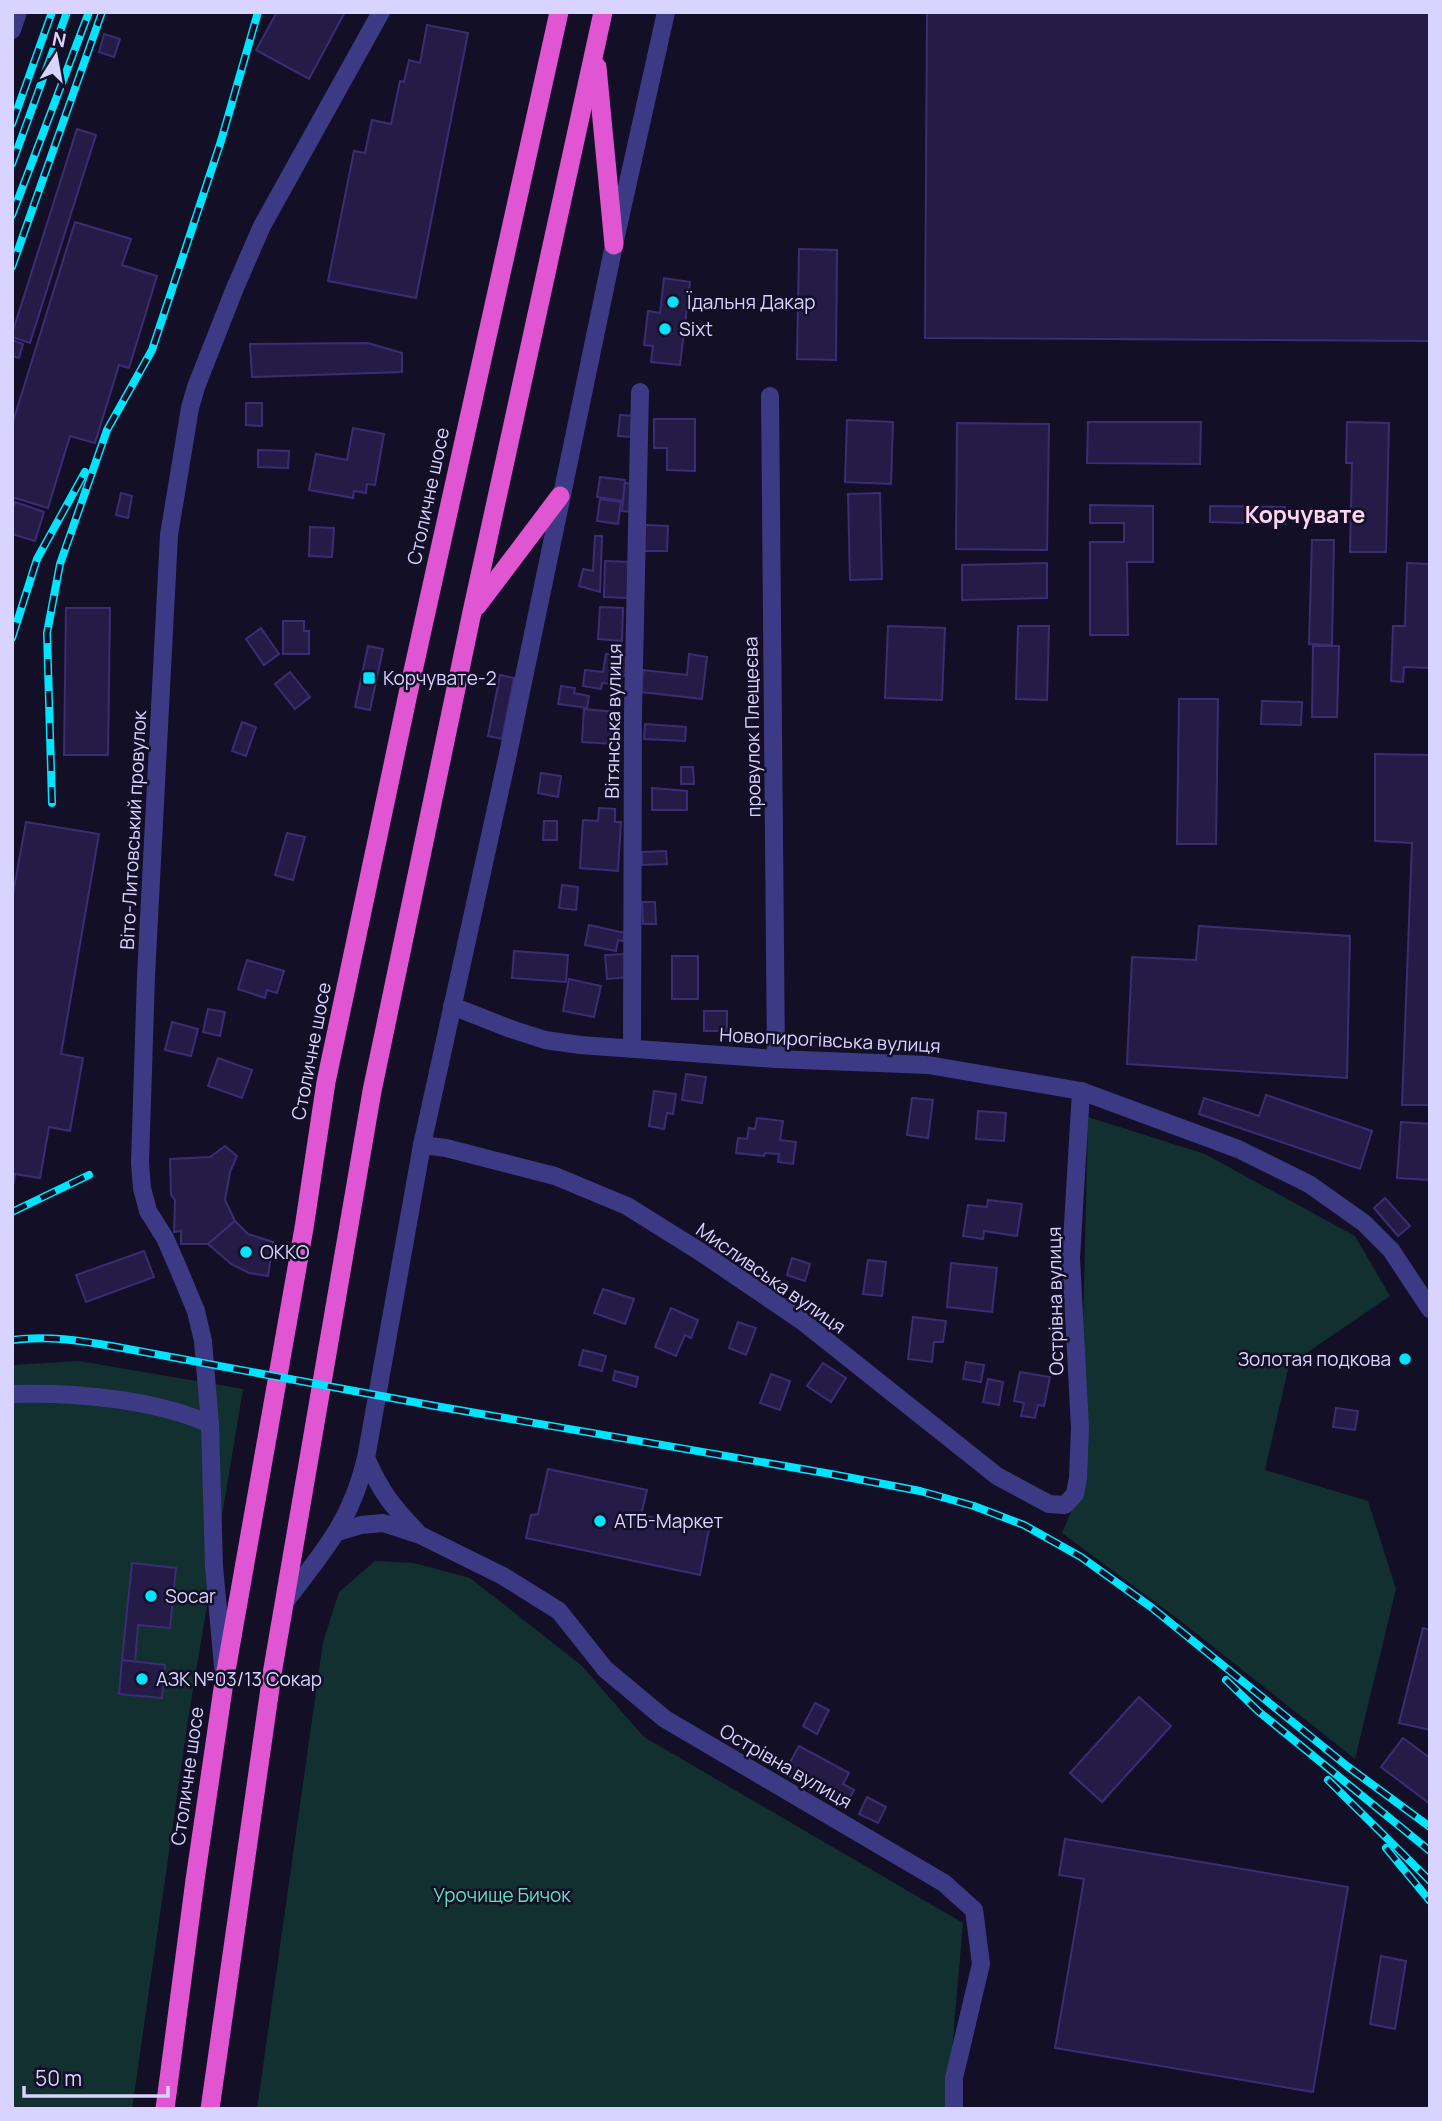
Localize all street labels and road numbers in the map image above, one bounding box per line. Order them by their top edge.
street label: Столичне шосе [401,425,455,567]
street label: провулок Плещеєва [737,636,767,818]
street label: Вітянська вулиця [599,643,627,799]
street label: Віто-Литовський провулок [114,709,152,950]
street label: Столичне шосе [285,980,337,1122]
street label: Новопирогівська вулиця [719,1021,941,1059]
street label: Мисливська вулиця [691,1217,851,1339]
street label: Острівна вулиця [1041,1226,1069,1376]
street label: Столичне шосе [164,1705,210,1847]
street label: Острівна вулиця [715,1718,857,1814]

